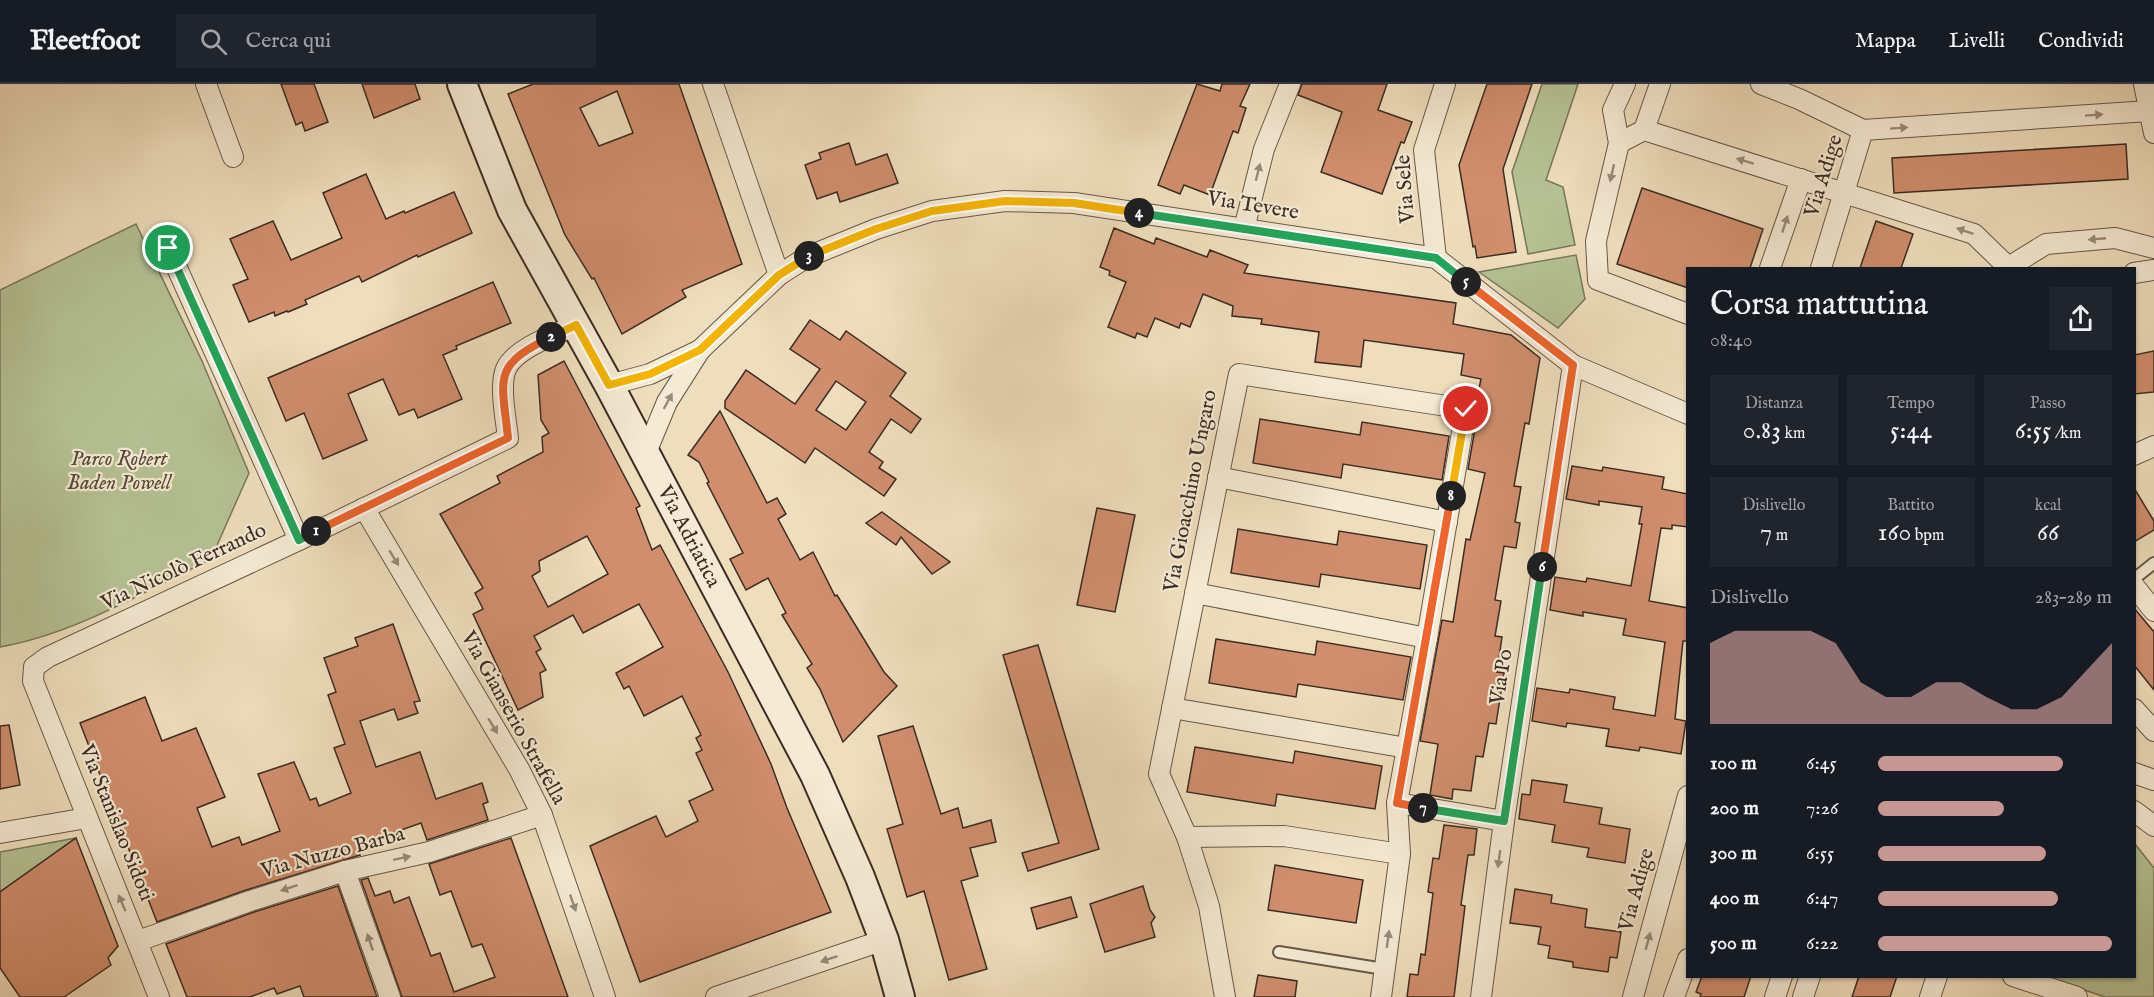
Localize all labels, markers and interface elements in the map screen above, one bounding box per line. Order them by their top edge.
search box [176,14,596,68]
text: Fleetfoot [30,24,140,59]
icon: search [197,25,230,58]
text: Cerca qui [245,27,331,55]
text: Mappa [1855,28,1916,55]
text: Livelli [1949,28,2005,55]
text: Condividi [2038,28,2124,55]
one-way arrow [2084,110,2103,120]
one-way arrow [1890,123,1909,133]
street label: Via Adige [1798,131,1849,222]
street label: Via Sele [1390,153,1422,225]
one-way arrow [1736,156,1754,165]
one-way arrow [1254,163,1263,181]
one-way arrow [1607,163,1617,182]
street label: Via Tevere [1204,185,1301,227]
pin: 4 [1124,198,1154,228]
text: 4 [1135,203,1143,223]
one-way arrow [1781,214,1791,232]
pin [142,222,193,273]
one-way arrow [1956,226,1974,236]
icon: arrive [151,231,184,264]
one-way arrow [2087,234,2106,244]
pin: 3 [794,241,824,271]
text: 3 [806,246,812,266]
pin: 5 [1451,267,1481,297]
text: 5 [1463,272,1469,292]
text: Corsa mattutina [1710,284,1928,326]
button: share [2049,287,2112,350]
pin: 2 [536,322,566,352]
text: 2 [547,327,555,347]
text: 08:40 [1710,328,1753,353]
pin [1440,383,1491,434]
street label: Via Gioacchino Ungaro [1158,388,1224,595]
one-way arrow [663,392,673,409]
icon: check [1449,392,1482,425]
text: Distanza [1745,394,1803,414]
text: Tempo [1887,394,1935,414]
text: Passo [2030,394,2066,414]
text: 0.83 [1743,414,1781,447]
text: 5:44 [1890,414,1932,447]
text: 6:55 [2015,414,2051,447]
text: km [1781,424,1805,444]
text: /km [2051,424,2081,444]
park label: Parco Robert Baden Powell [67,446,173,497]
street label: Via Adriatica [651,480,727,593]
pin: 8 [1436,481,1466,511]
text: 8 [1448,486,1454,506]
text: Dislivello [1743,496,1805,516]
text: Battito [1888,496,1934,516]
text: kcal [2035,496,2061,516]
pin: 1 [301,516,331,546]
text: 7 [1760,516,1772,549]
text: 160 [1878,516,1911,549]
text: 66 [2037,516,2059,549]
street label: Via Nicolò Ferrando [96,517,271,618]
text: 1 [313,521,319,541]
text: m [1772,526,1788,546]
text: bpm [1911,526,1944,546]
one-way arrow [389,550,399,567]
pin: 6 [1527,552,1557,582]
text: 6 [1539,557,1545,577]
text: Dislivello [1710,585,1789,610]
text: 283–289 m [2035,585,2112,610]
street label: Via Gianserio Strafella [454,626,572,810]
street label: Via Po [1484,647,1520,708]
one-way arrow [488,718,499,734]
street label: Via Stanislao Sidoti [72,740,160,905]
text: 100 m [1710,751,1757,776]
text: 6:45 [1806,751,1837,776]
pin: 7 [1408,793,1438,823]
text: 200 m [1710,796,1759,821]
text: 7:26 [1806,796,1838,821]
text: 7 [1419,798,1427,818]
street label: Via Nuzzo Barba [257,821,409,885]
text: 300 m [1710,841,1757,866]
text: 6:55 [1806,841,1834,866]
street label: Via Adige [1613,845,1661,936]
one-way arrow [1495,850,1504,869]
one-way arrow [393,853,412,862]
one-way arrow [280,884,298,893]
text: 400 m [1710,886,1759,911]
text: 6:47 [1806,886,1838,911]
one-way arrow [117,894,127,912]
one-way arrow [568,894,578,912]
one-way arrow [1384,929,1393,948]
one-way arrow [1644,931,1653,949]
text: 500 m [1710,931,1757,956]
text: 6:22 [1806,931,1838,956]
one-way arrow [365,933,375,951]
one-way arrow [820,954,838,964]

